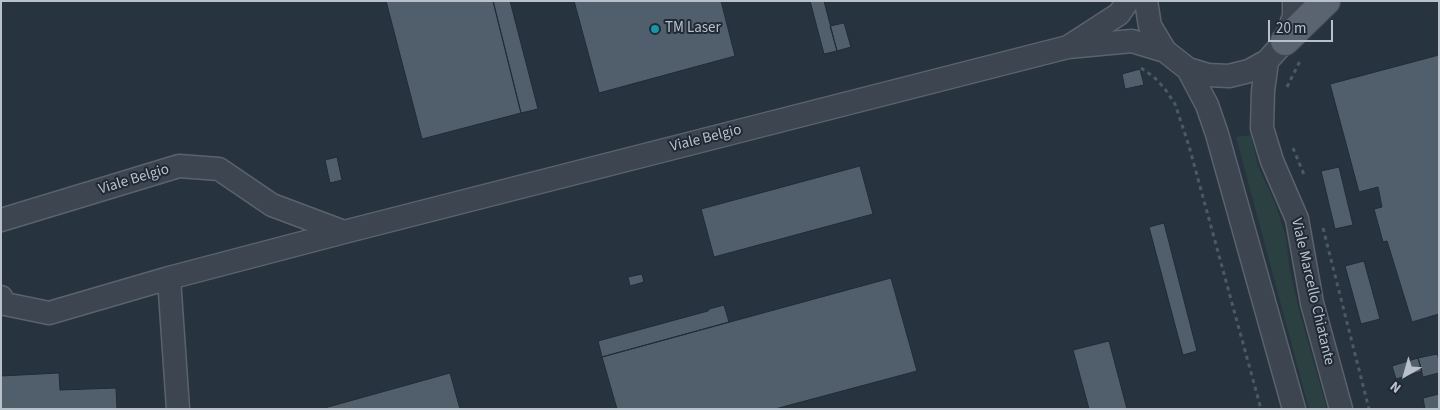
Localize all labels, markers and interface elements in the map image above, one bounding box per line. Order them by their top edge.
scale bar [1270,10,1335,42]
text: 20 m [1276,18,1306,39]
place label: TM Laser [665,20,721,38]
marker: TM Laser [649,23,661,35]
street label: Viale Belgio [669,121,743,157]
street label: Viale Belgio [97,161,171,199]
street label: Viale Marcello Chiatante [1286,217,1338,367]
north arrow [1380,350,1430,400]
text: N [1386,376,1406,398]

